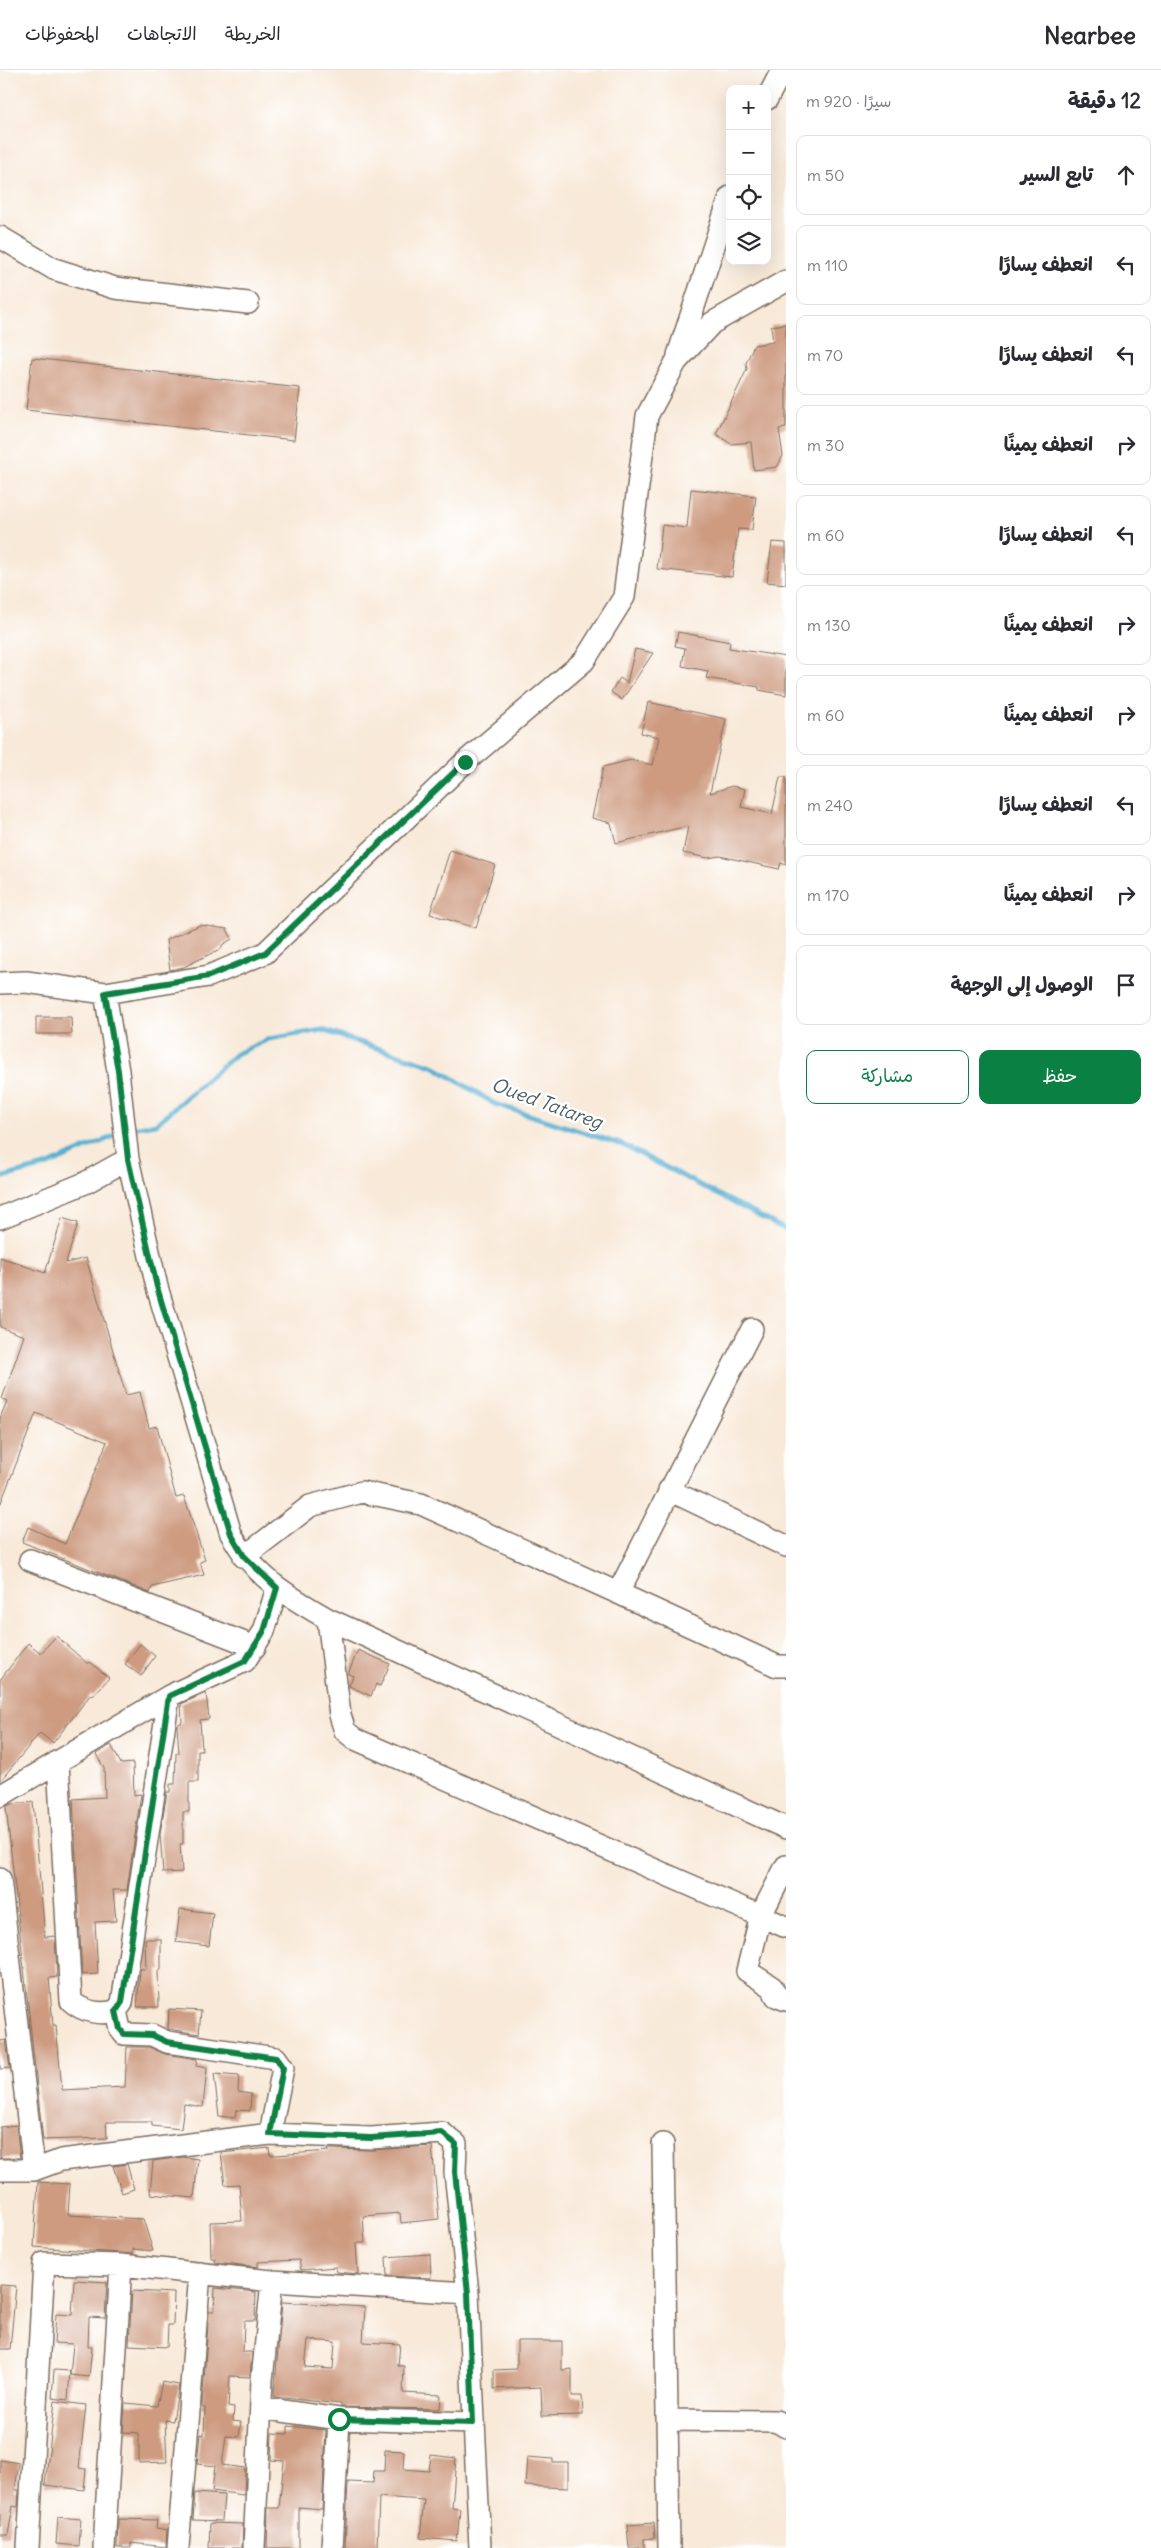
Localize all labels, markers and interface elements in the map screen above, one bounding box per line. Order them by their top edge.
text: Nearbee [1044,20,1136,50]
text: المحفوظات [25,22,99,45]
text: الاتجاهات [127,22,197,45]
text: الخريطة [225,22,281,45]
map controls [726,85,771,265]
button: + [726,85,771,130]
text: 12 دقيقة [1068,87,1141,114]
text: سيرًا · 920 m [806,91,891,111]
button: − [726,130,771,175]
icon: ahead [1112,161,1140,189]
text: تابع السير [1021,162,1093,186]
text: 50 m [807,165,845,185]
button: locate [726,175,771,220]
button: layers [726,220,771,265]
icon: left [1112,251,1140,279]
text: انعطف يسارًا [999,252,1093,276]
text: 110 m [807,255,848,275]
icon: left [1112,341,1140,369]
text: انعطف يسارًا [999,342,1093,366]
text: 70 m [807,345,843,365]
icon: right [1112,431,1140,459]
text: انعطف يمينًا [1004,432,1093,456]
text: 30 m [807,435,844,455]
icon: left [1112,521,1140,549]
text: انعطف يسارًا [999,522,1093,546]
text: 60 m [807,525,845,545]
icon: right [1112,611,1140,639]
text: انعطف يمينًا [1004,612,1093,636]
text: 130 m [807,615,851,635]
icon: right [1112,701,1140,729]
text: انعطف يمينًا [1004,702,1093,726]
text: 60 m [807,705,845,725]
route end [454,751,477,774]
icon: left [1112,791,1140,819]
text: انعطف يسارًا [999,792,1093,816]
text: 240 m [807,795,853,815]
icon: right [1112,881,1140,909]
text: انعطف يمينًا [1004,882,1093,906]
text: 170 m [807,885,850,905]
icon: arrive [1112,971,1140,999]
text: الوصول إلى الوجهة [950,972,1093,996]
button: مشاركة [806,1050,969,1104]
button: حفظ [979,1050,1141,1104]
water label: Oued Tatareg [488,1072,607,1135]
route start [328,2408,351,2431]

